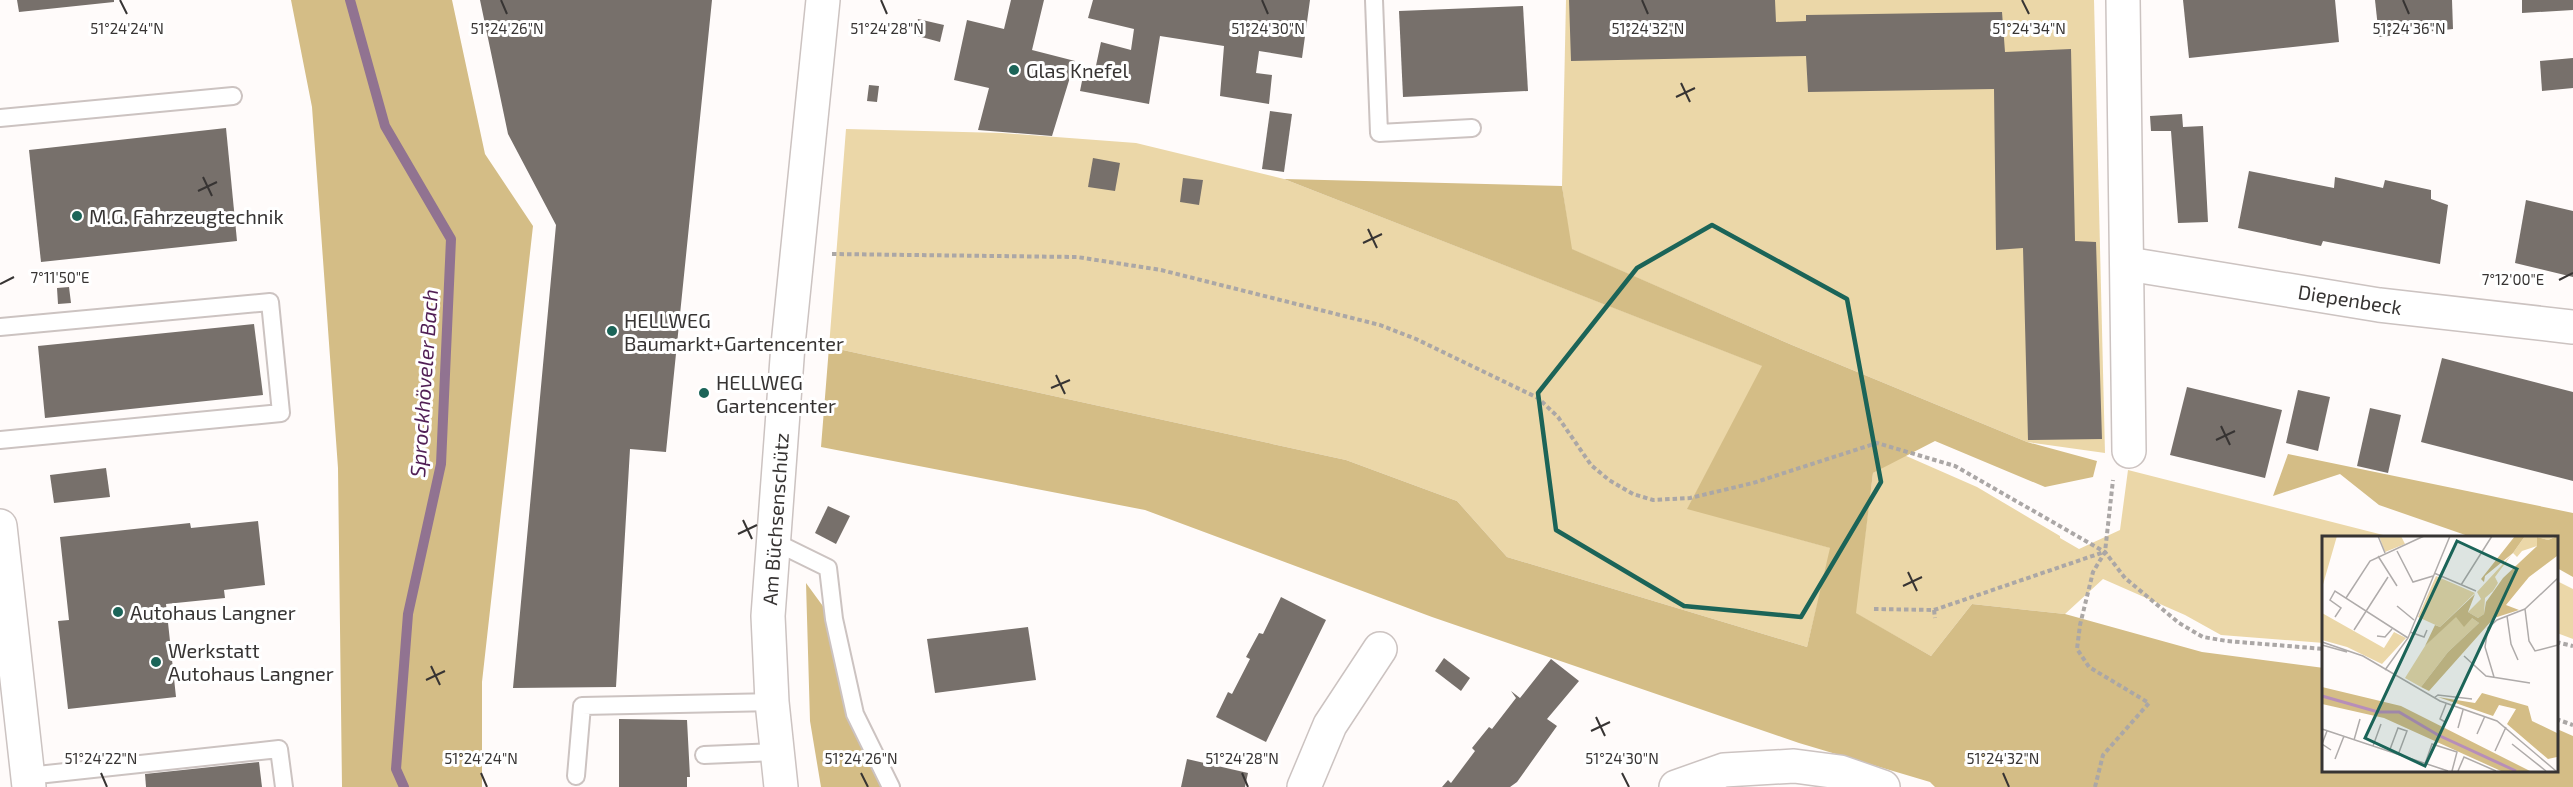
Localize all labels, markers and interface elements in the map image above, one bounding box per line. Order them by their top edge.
text: 51°24'24"N [90,19,164,37]
text: 51°24'26"N [470,19,544,37]
text: 51°24'28"N [850,19,924,37]
text: 51°24'30"N [1231,19,1305,37]
text: 51°24'32"N [1612,19,1684,37]
text: 51°24'34"N [1992,19,2066,37]
text: 51°24'36"N [2373,19,2445,37]
place label: Glas Knefel [1026,58,1128,82]
marker: Glas Knefel [1007,63,1021,77]
place label: M.G. Fahrzeugtechnik [89,204,284,228]
marker: M.G. Fahrzeugtechnik [70,209,84,223]
text: 7°11'50"E [31,268,89,286]
text: 7°12'00"E [2482,270,2544,288]
street label: Diepenbeck [2296,279,2404,319]
water label: Sprockhöveler Bach [404,288,442,478]
place label: HELLWEG Baumarkt+Gartencenter [624,308,844,355]
marker: HELLWEG Baumarkt+Gartencenter [605,324,619,338]
place label: HELLWEG Gartencenter [716,370,836,417]
marker: HELLWEG Gartencenter [697,386,711,400]
street label: Am Büchsenschütz [757,432,793,606]
inset map [2322,536,2558,772]
place label: Autohaus Langner [130,600,296,624]
marker: Autohaus Langner [111,605,125,619]
place label: Werkstatt Autohaus Langner [168,638,334,685]
marker: Werkstatt Autohaus Langner [149,655,163,669]
text: 51°24'22"N [65,749,137,767]
text: 51°24'24"N [444,749,518,767]
text: 51°24'26"N [824,749,898,767]
text: 51°24'28"N [1205,749,1279,767]
text: 51°24'30"N [1585,749,1659,767]
text: 51°24'32"N [1967,749,2039,767]

